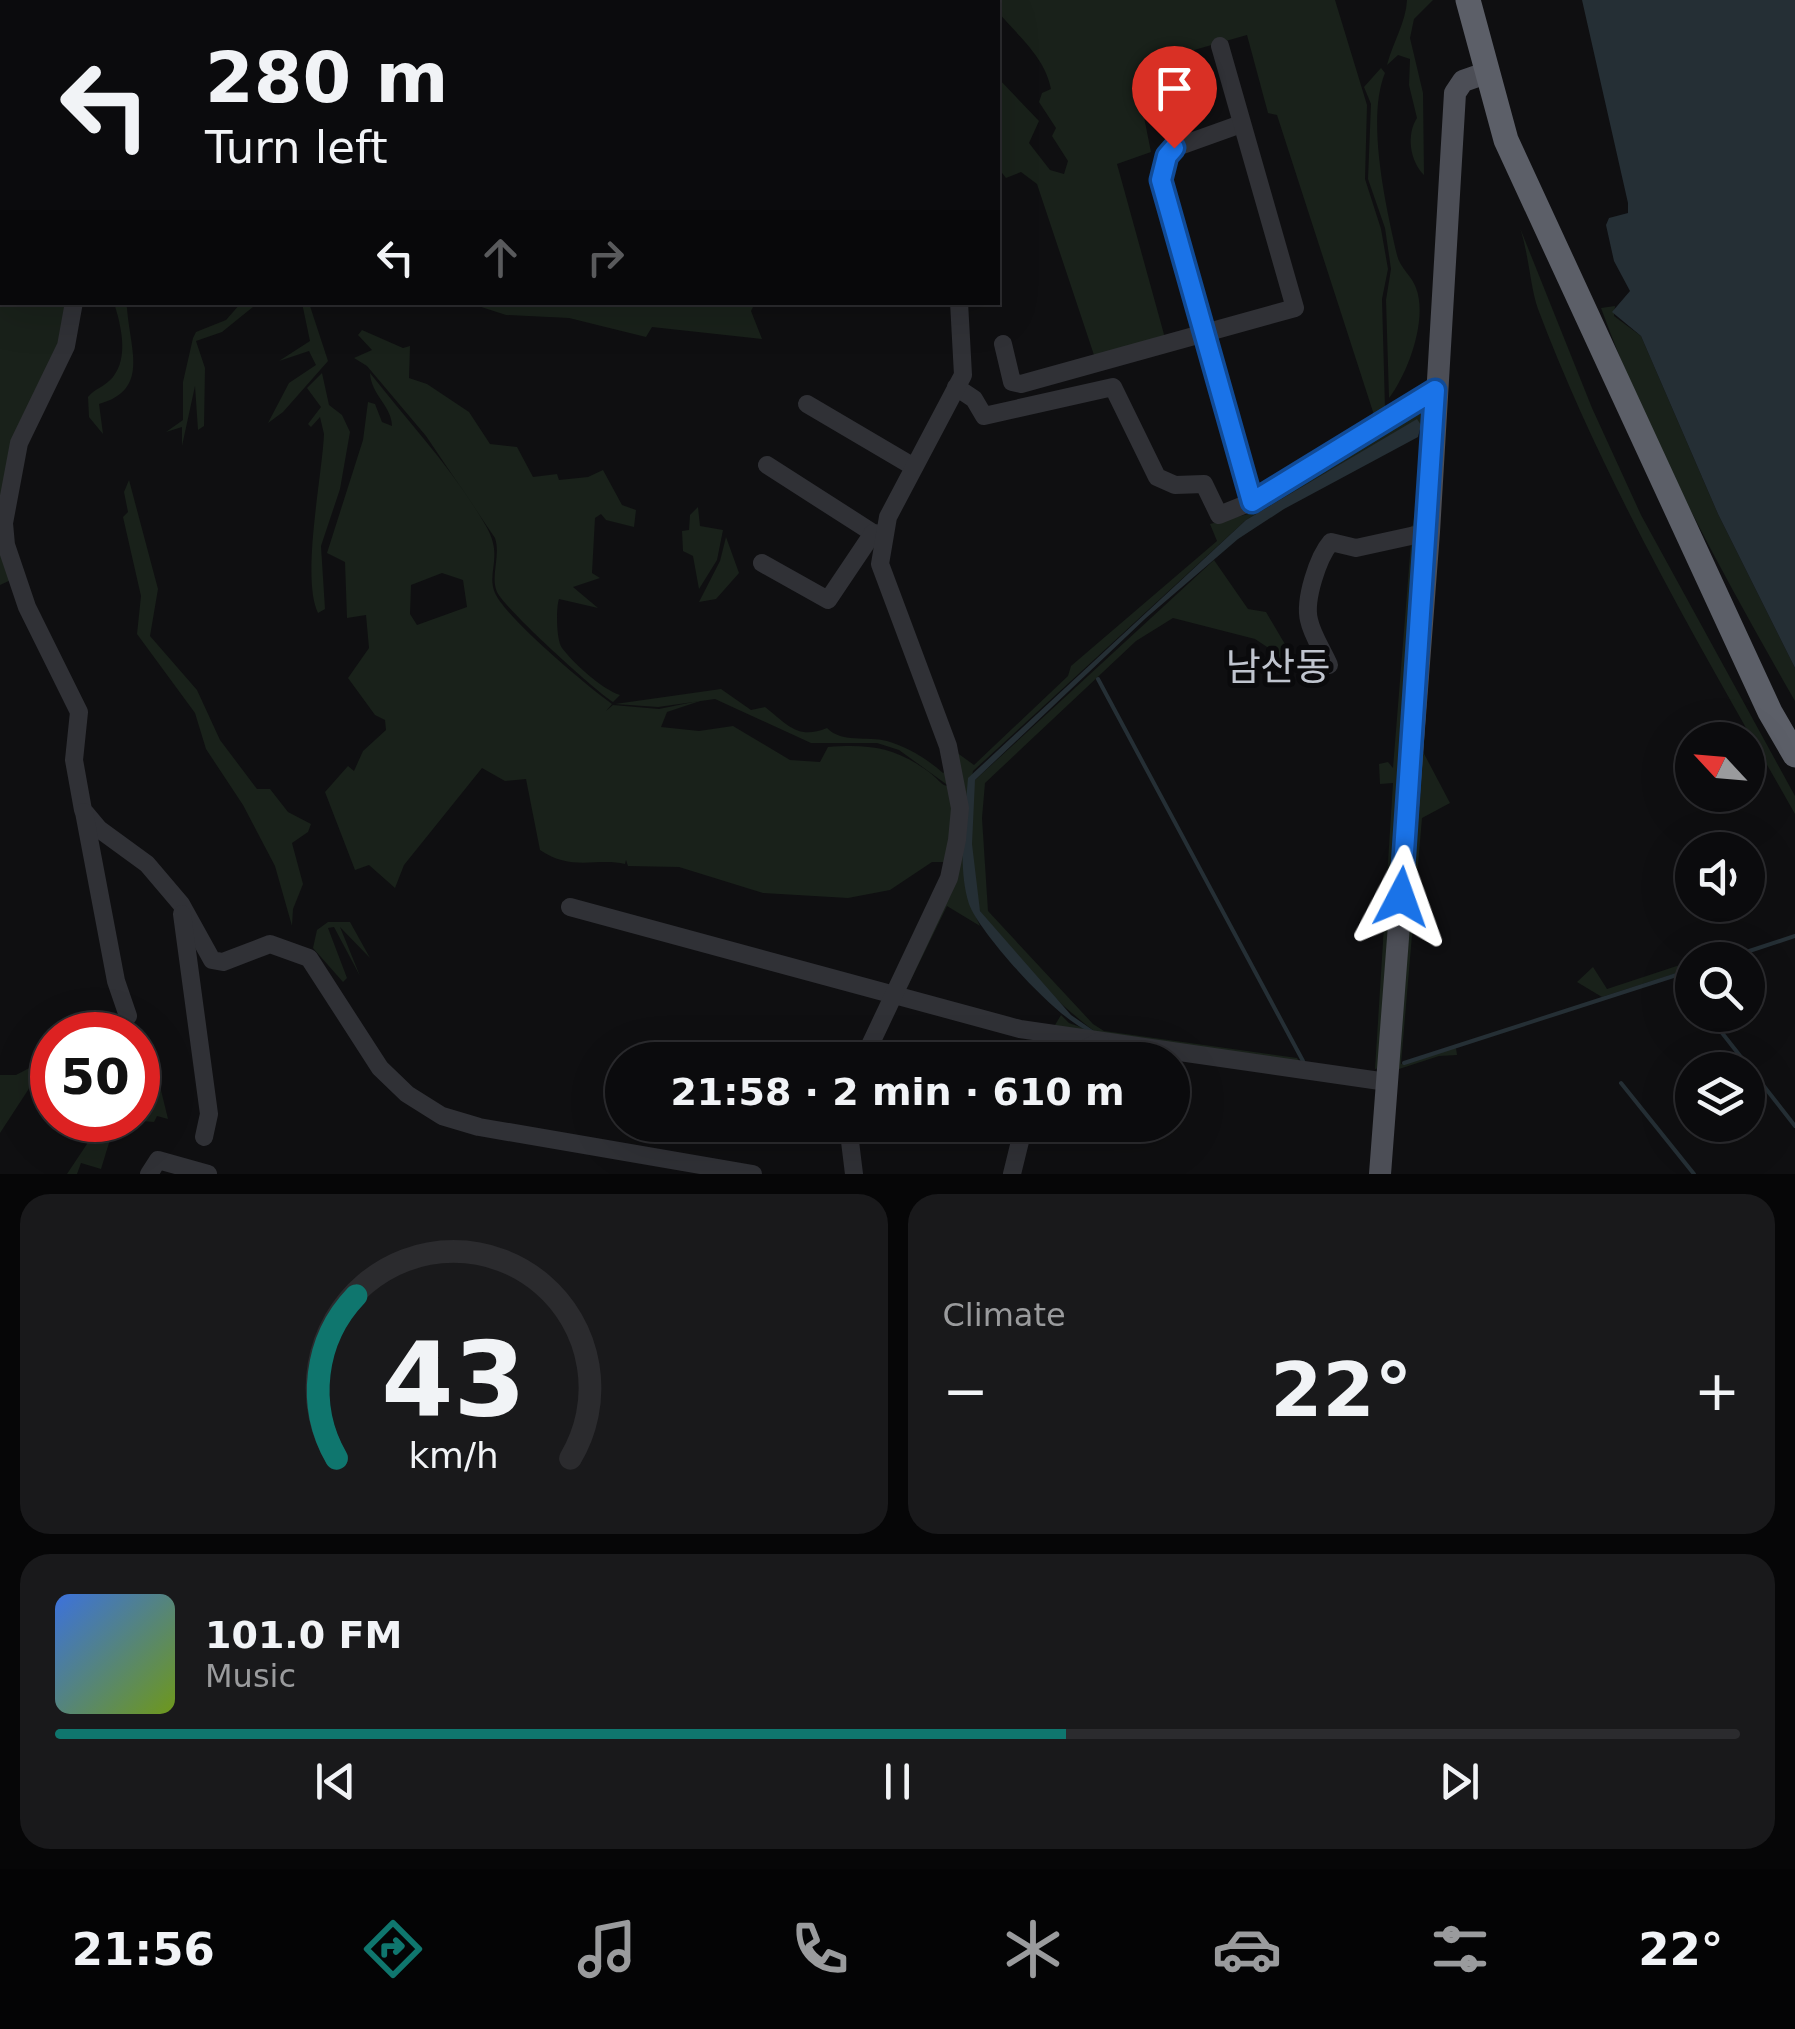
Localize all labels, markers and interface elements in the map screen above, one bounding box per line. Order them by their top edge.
text: 280 m [205,37,448,119]
icon: left [40,40,170,170]
pin [1132,46,1217,149]
icon: arrive [1147,61,1202,116]
text: Turn left [205,121,388,174]
icon: left [368,230,423,285]
icon: ahead [473,230,528,285]
icon: right [578,230,633,285]
district label: 남산동 [1226,645,1330,689]
north arrow [1675,722,1765,812]
map controls [1675,722,1765,1142]
button: sound [1675,832,1765,922]
position arrow [1349,845,1453,949]
button: search [1675,942,1765,1032]
speed limit sign: 50 [30,1012,160,1142]
button: layers [1675,1052,1765,1142]
text: 21:58 · 2 min · 610 m [670,1070,1125,1114]
text: Climate [943,1296,1066,1334]
text: 43 [381,1319,526,1441]
text: 22° [1270,1346,1412,1434]
text: − [943,1359,989,1423]
text: + [1694,1359,1740,1423]
text: km/h [409,1435,499,1476]
text: 101.0 FM [205,1613,402,1657]
text: Music [205,1657,296,1695]
icon: previous [308,1754,363,1809]
icon: pause [870,1754,925,1809]
icon: next [1432,1754,1487,1809]
icon: directions [358,1914,428,1984]
icon: music [572,1914,642,1984]
icon: phone [785,1914,855,1984]
icon: climate [998,1914,1068,1984]
icon: car [1212,1914,1282,1984]
icon: filters [1425,1914,1495,1984]
text: 21:56 [72,1923,215,1976]
text: 22° [1638,1923,1723,1976]

